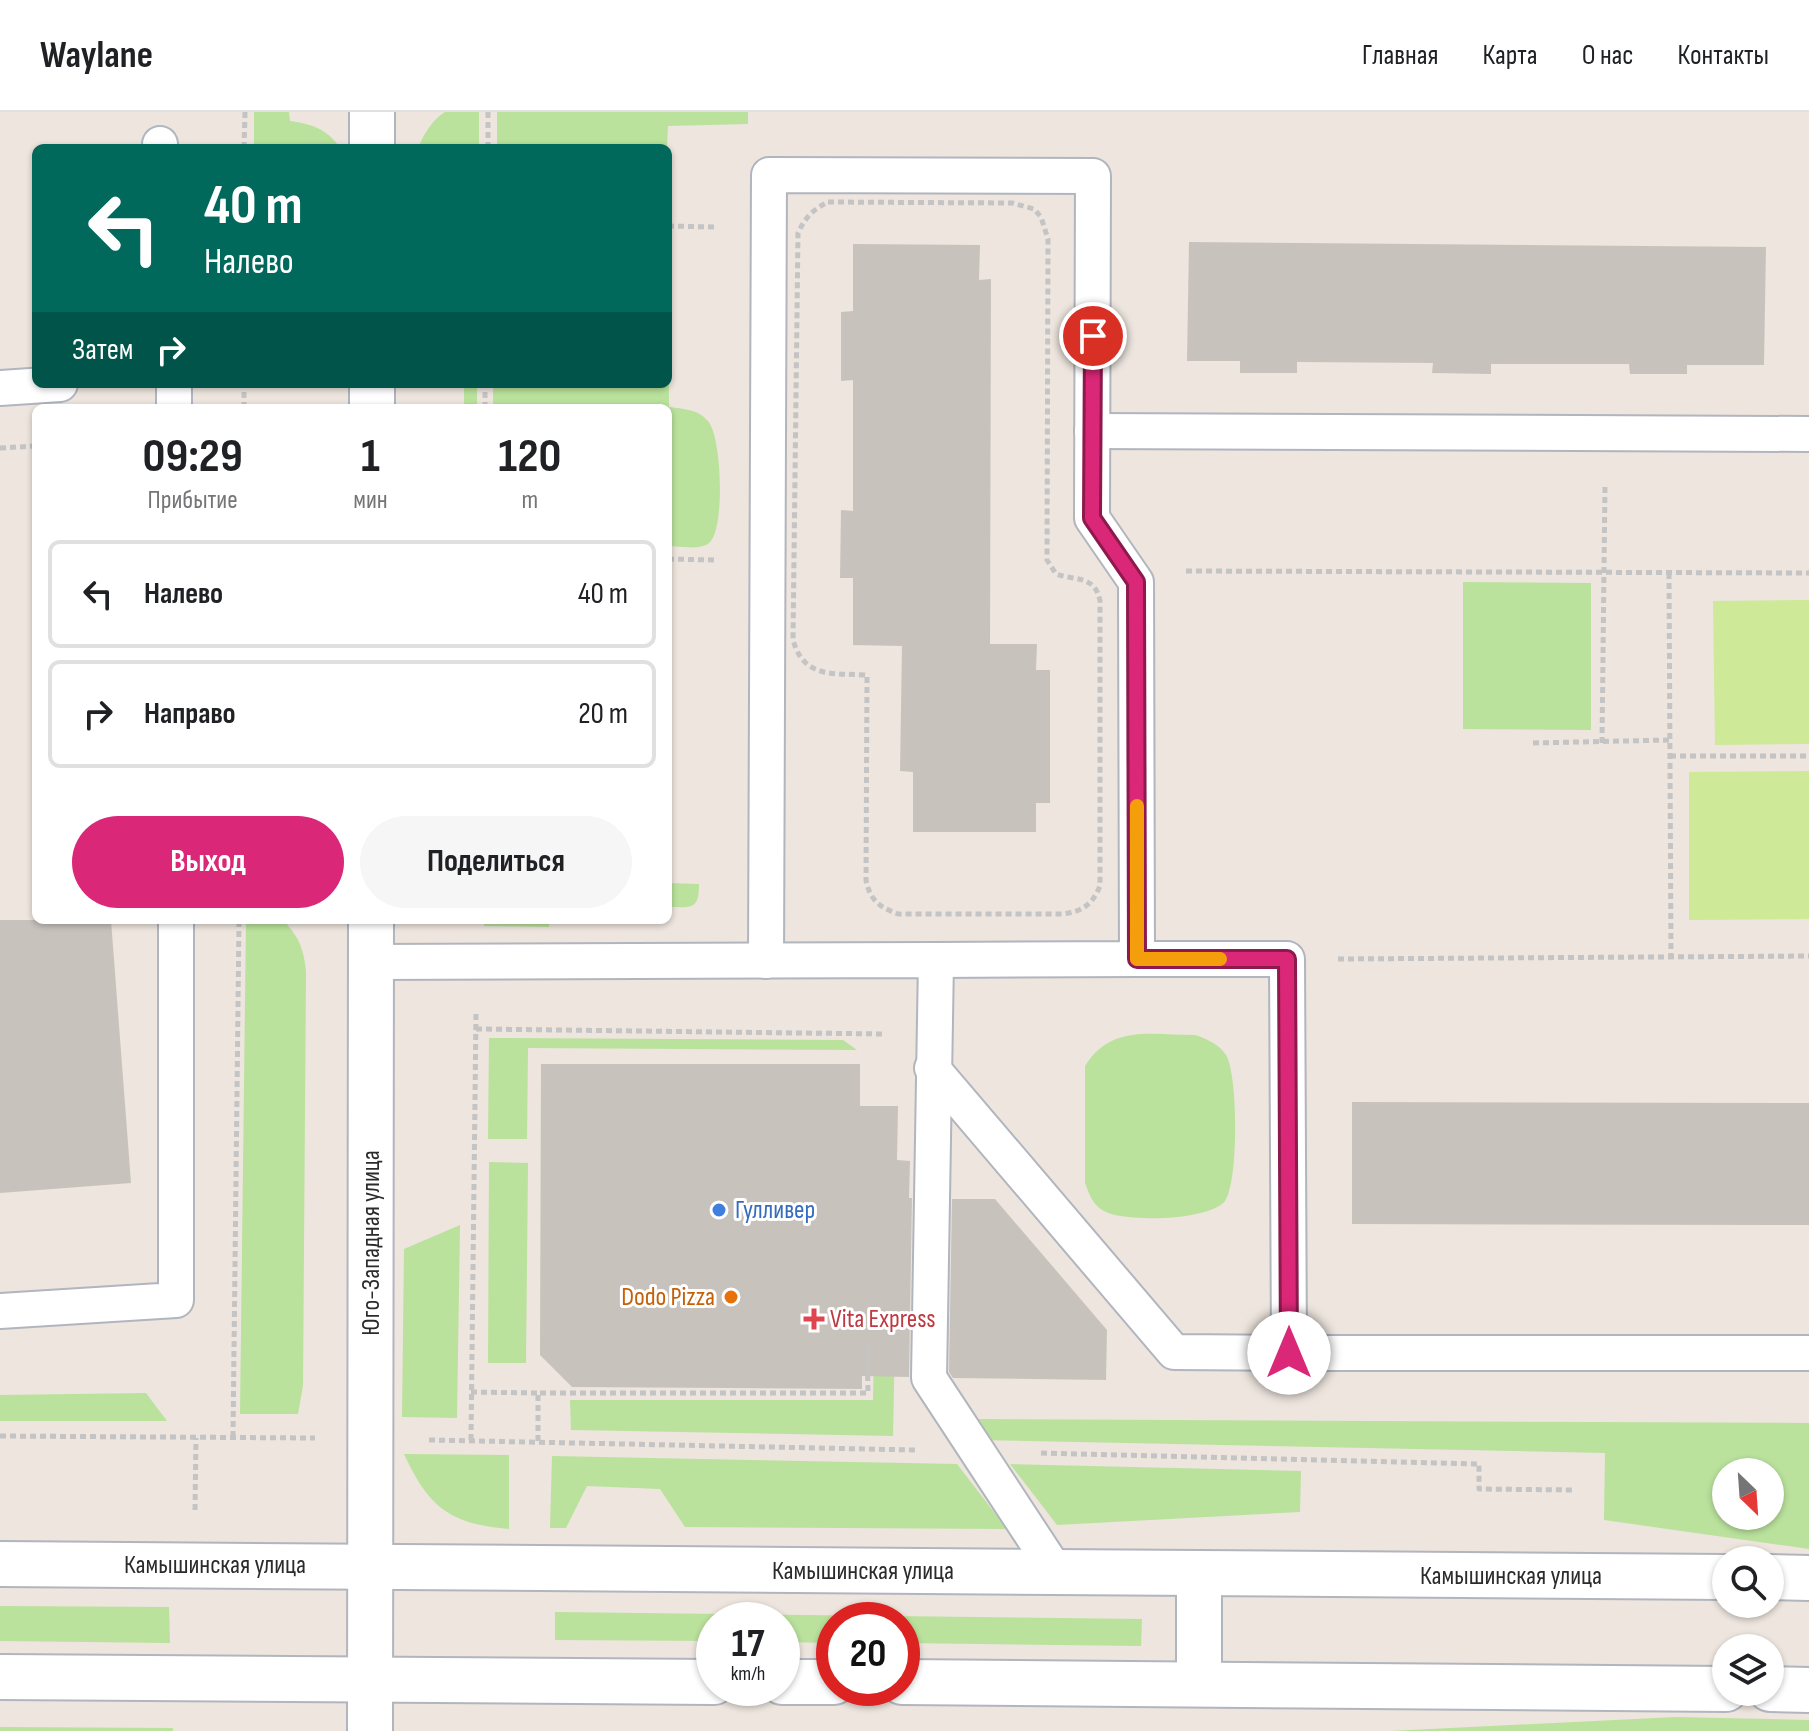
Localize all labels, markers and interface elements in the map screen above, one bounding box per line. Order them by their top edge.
text: Waylane [40,33,153,78]
text: Главная [1362,39,1438,72]
text: Карта [1482,39,1538,72]
text: О нас [1582,39,1634,72]
text: Контакты [1678,39,1769,72]
text: 40 m [204,173,303,240]
icon: left [72,176,176,280]
text: Налево [204,241,294,284]
pin [1059,302,1127,370]
icon: arrive [1071,314,1115,358]
icon: right [149,328,193,372]
text: Затем [72,332,133,368]
text: 09:29 [143,428,243,485]
text: 1 [361,428,380,485]
text: 120 [498,428,561,485]
text: Прибытие [148,485,238,516]
text: мин [353,485,388,516]
text: m [521,485,538,516]
icon: left [76,572,120,616]
text: Налево [144,576,223,612]
text: 40 m [578,576,628,612]
icon: right [76,692,120,736]
text: Направо [144,696,236,732]
text: 20 m [578,696,628,732]
button: Выход [72,816,344,908]
button: Поделиться [360,816,632,908]
street label: Юго-Западная улица [356,1150,387,1336]
place label: Гулливер [735,1195,815,1226]
marker: Гулливер [710,1201,728,1219]
place label: Dodo Pizza [621,1282,715,1313]
marker: Dodo Pizza [722,1288,740,1306]
place label: Vita Express [830,1304,936,1335]
marker: Vita Express [805,1310,823,1328]
position arrow [1247,1311,1331,1395]
north arrow [1712,1458,1784,1530]
map controls [1712,1458,1784,1706]
button: search [1712,1546,1784,1618]
street label: Камышинская улица [124,1550,306,1581]
street label: Камышинская улица [772,1556,954,1587]
street label: Камышинская улица [1420,1561,1602,1592]
speed limit sign: 20 [816,1602,920,1706]
text: 17 [732,1620,764,1668]
button: layers [1712,1634,1784,1706]
text: km/h [731,1662,765,1686]

